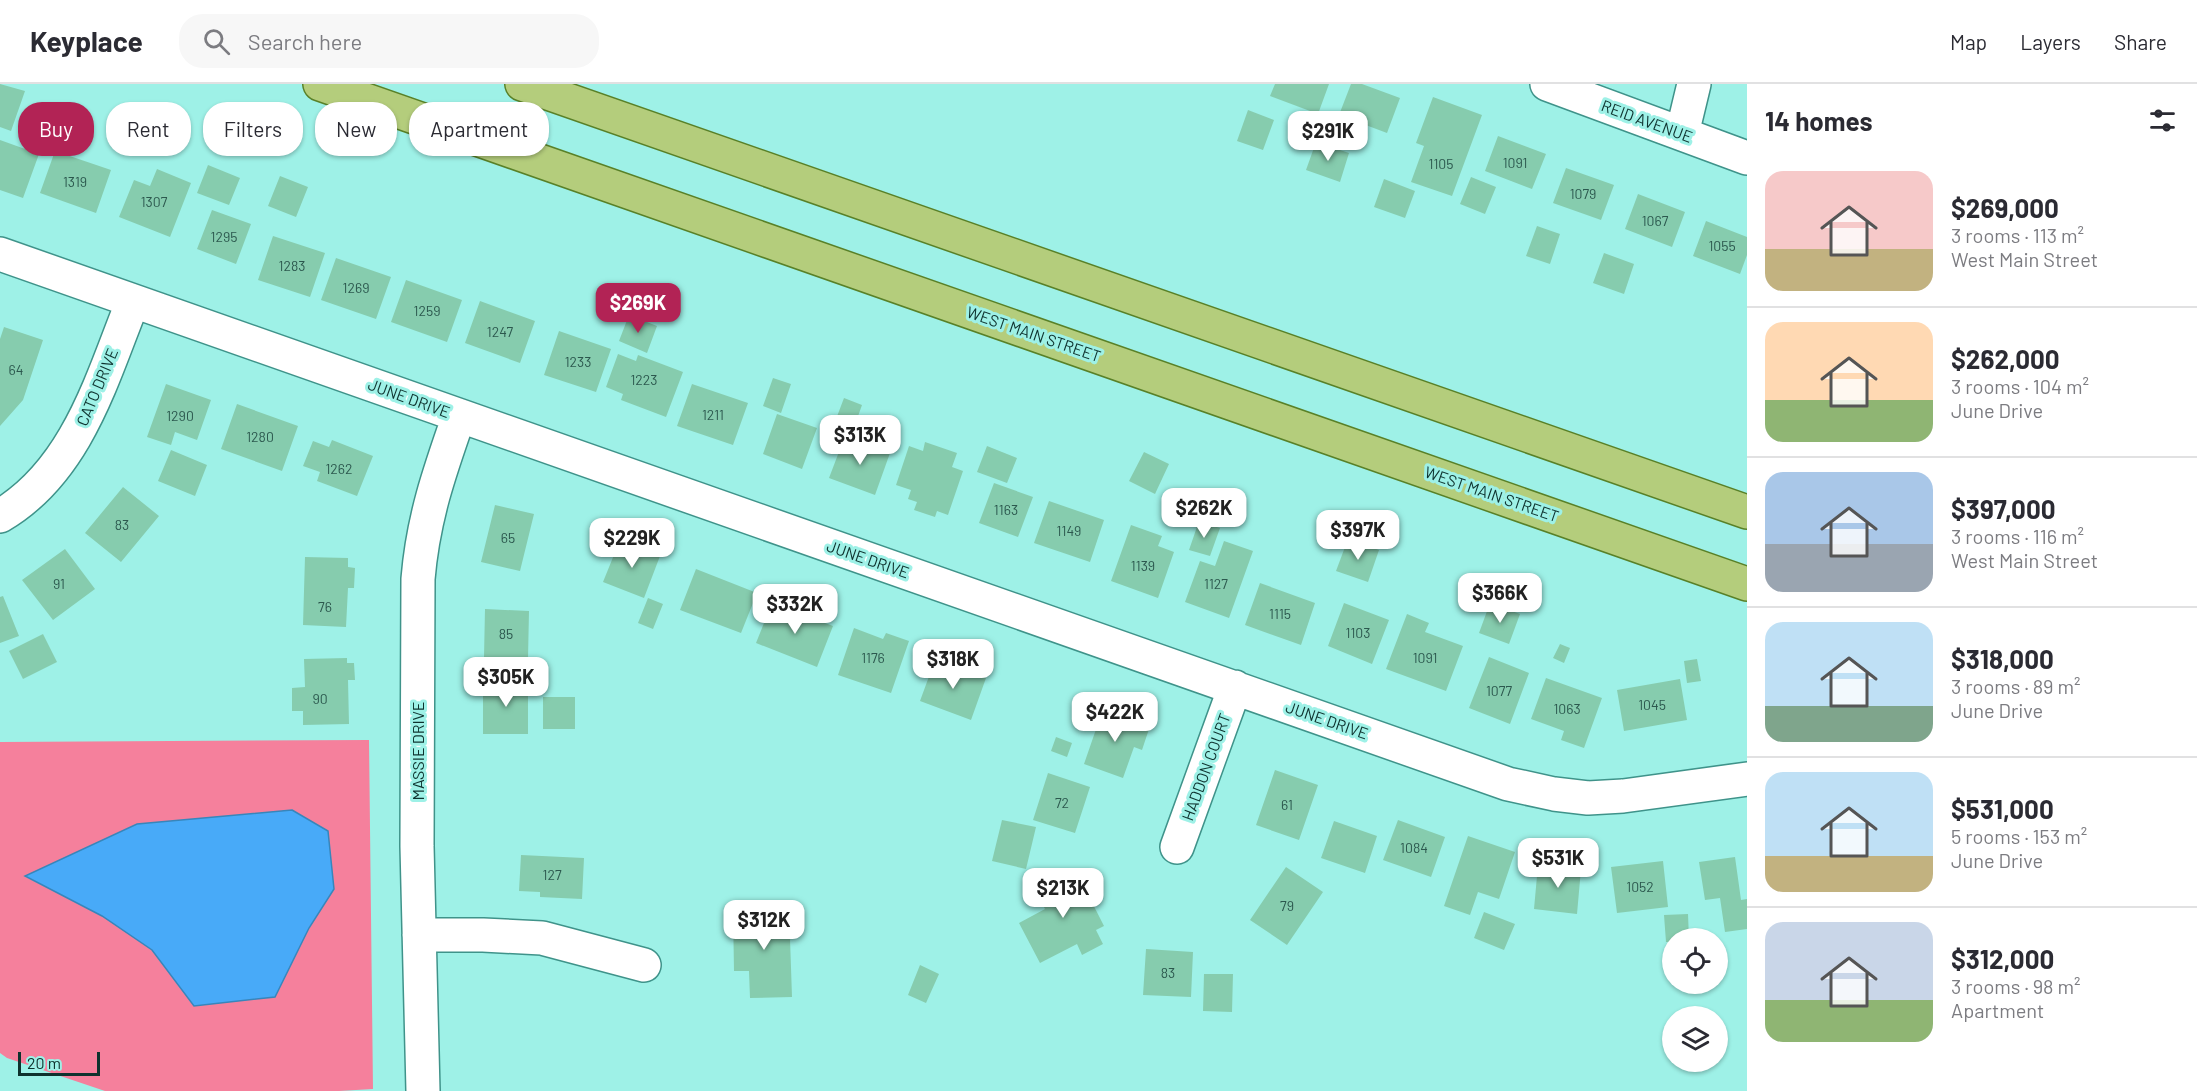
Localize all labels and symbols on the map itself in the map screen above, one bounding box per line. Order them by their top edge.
street label: REID AVENUE [1599,95,1695,146]
pin: $291K [1286,111,1370,162]
house number: 1091 [1503,154,1527,171]
house number: 1105 [1429,155,1453,172]
house number: 1319 [63,173,87,190]
house number: 1079 [1570,185,1596,202]
house number: 1307 [141,193,168,210]
house number: 1067 [1642,212,1669,229]
house number: 1295 [211,228,237,245]
house number: 1055 [1708,237,1736,254]
house number: 1283 [279,257,305,274]
house number: 1269 [343,279,369,296]
pin: $269K [596,283,680,334]
house number: 1259 [414,302,440,319]
street label: WEST MAIN STREET [965,302,1104,365]
house number: 1247 [487,323,514,340]
street label: CATO DRIVE [72,345,121,429]
house number: 1233 [565,353,591,370]
house number: 64 [9,361,23,378]
house number: 1223 [630,371,658,388]
street label: JUNE DRIVE [366,374,453,421]
house number: 1211 [702,406,724,423]
house number: 1290 [166,407,194,424]
pin: $313K [818,415,902,466]
house number: 1280 [246,428,274,445]
house number: 1262 [325,460,353,477]
street label: WEST MAIN STREET [1423,462,1562,525]
pin: $262K [1162,488,1246,539]
house number: 1163 [994,501,1018,518]
pin: $397K [1316,510,1400,561]
house number: 83 [115,516,129,533]
pin: $229K [590,518,674,569]
house number: 1149 [1057,522,1081,539]
house number: 65 [501,529,515,546]
street label: JUNE DRIVE [825,536,912,581]
house number: 1139 [1131,557,1155,574]
pin: $366K [1458,573,1542,624]
house number: 91 [53,575,65,592]
house number: 1127 [1204,575,1228,592]
pin: $332K [753,584,837,635]
house number: 76 [318,598,332,615]
house number: 1115 [1269,605,1291,622]
house number: 1103 [1346,624,1370,641]
house number: 85 [499,625,513,642]
pin: $318K [911,639,995,690]
house number: 1176 [861,649,885,666]
house number: 1091 [1413,649,1437,666]
pin: $305K [464,657,548,708]
house number: 1077 [1486,682,1512,699]
house number: 90 [312,690,328,707]
pin: $422K [1073,692,1157,743]
house number: 1045 [1638,696,1666,713]
street label: JUNE DRIVE [1284,697,1371,742]
house number: 1063 [1553,700,1581,717]
street label: MASSIE DRIVE [408,702,427,801]
street label: HADDON COURT [1177,711,1234,823]
house number: 72 [1055,794,1069,811]
house number: 61 [1281,796,1293,813]
pin: $531K [1516,838,1600,889]
house number: 1084 [1400,839,1428,856]
house number: 127 [542,866,562,883]
pin: $213K [1021,868,1105,919]
house number: 1052 [1626,878,1654,895]
house number: 79 [1280,897,1294,914]
pin: $312K [722,900,806,951]
house number: 83 [1161,964,1175,981]
scale bar [18,1049,100,1076]

